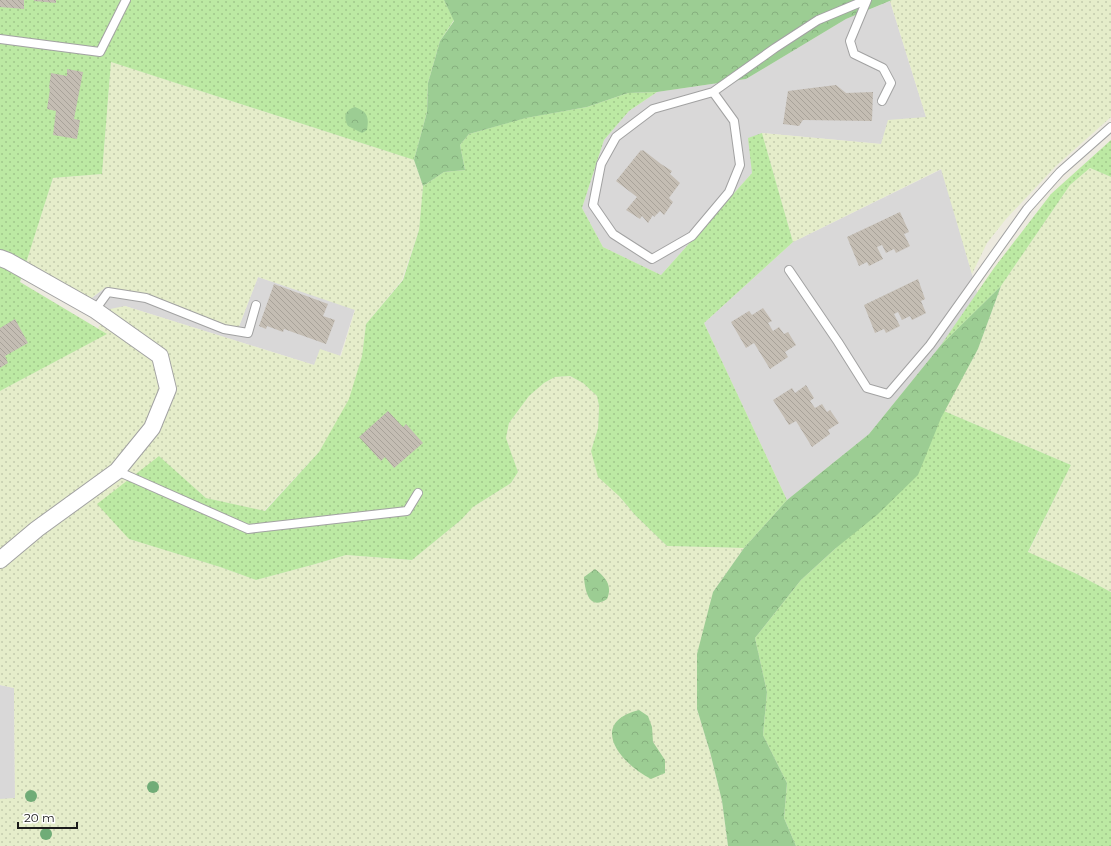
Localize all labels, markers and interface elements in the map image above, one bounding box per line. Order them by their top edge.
scale bar [18,804,77,830]
text: 20 m [24,810,55,825]

